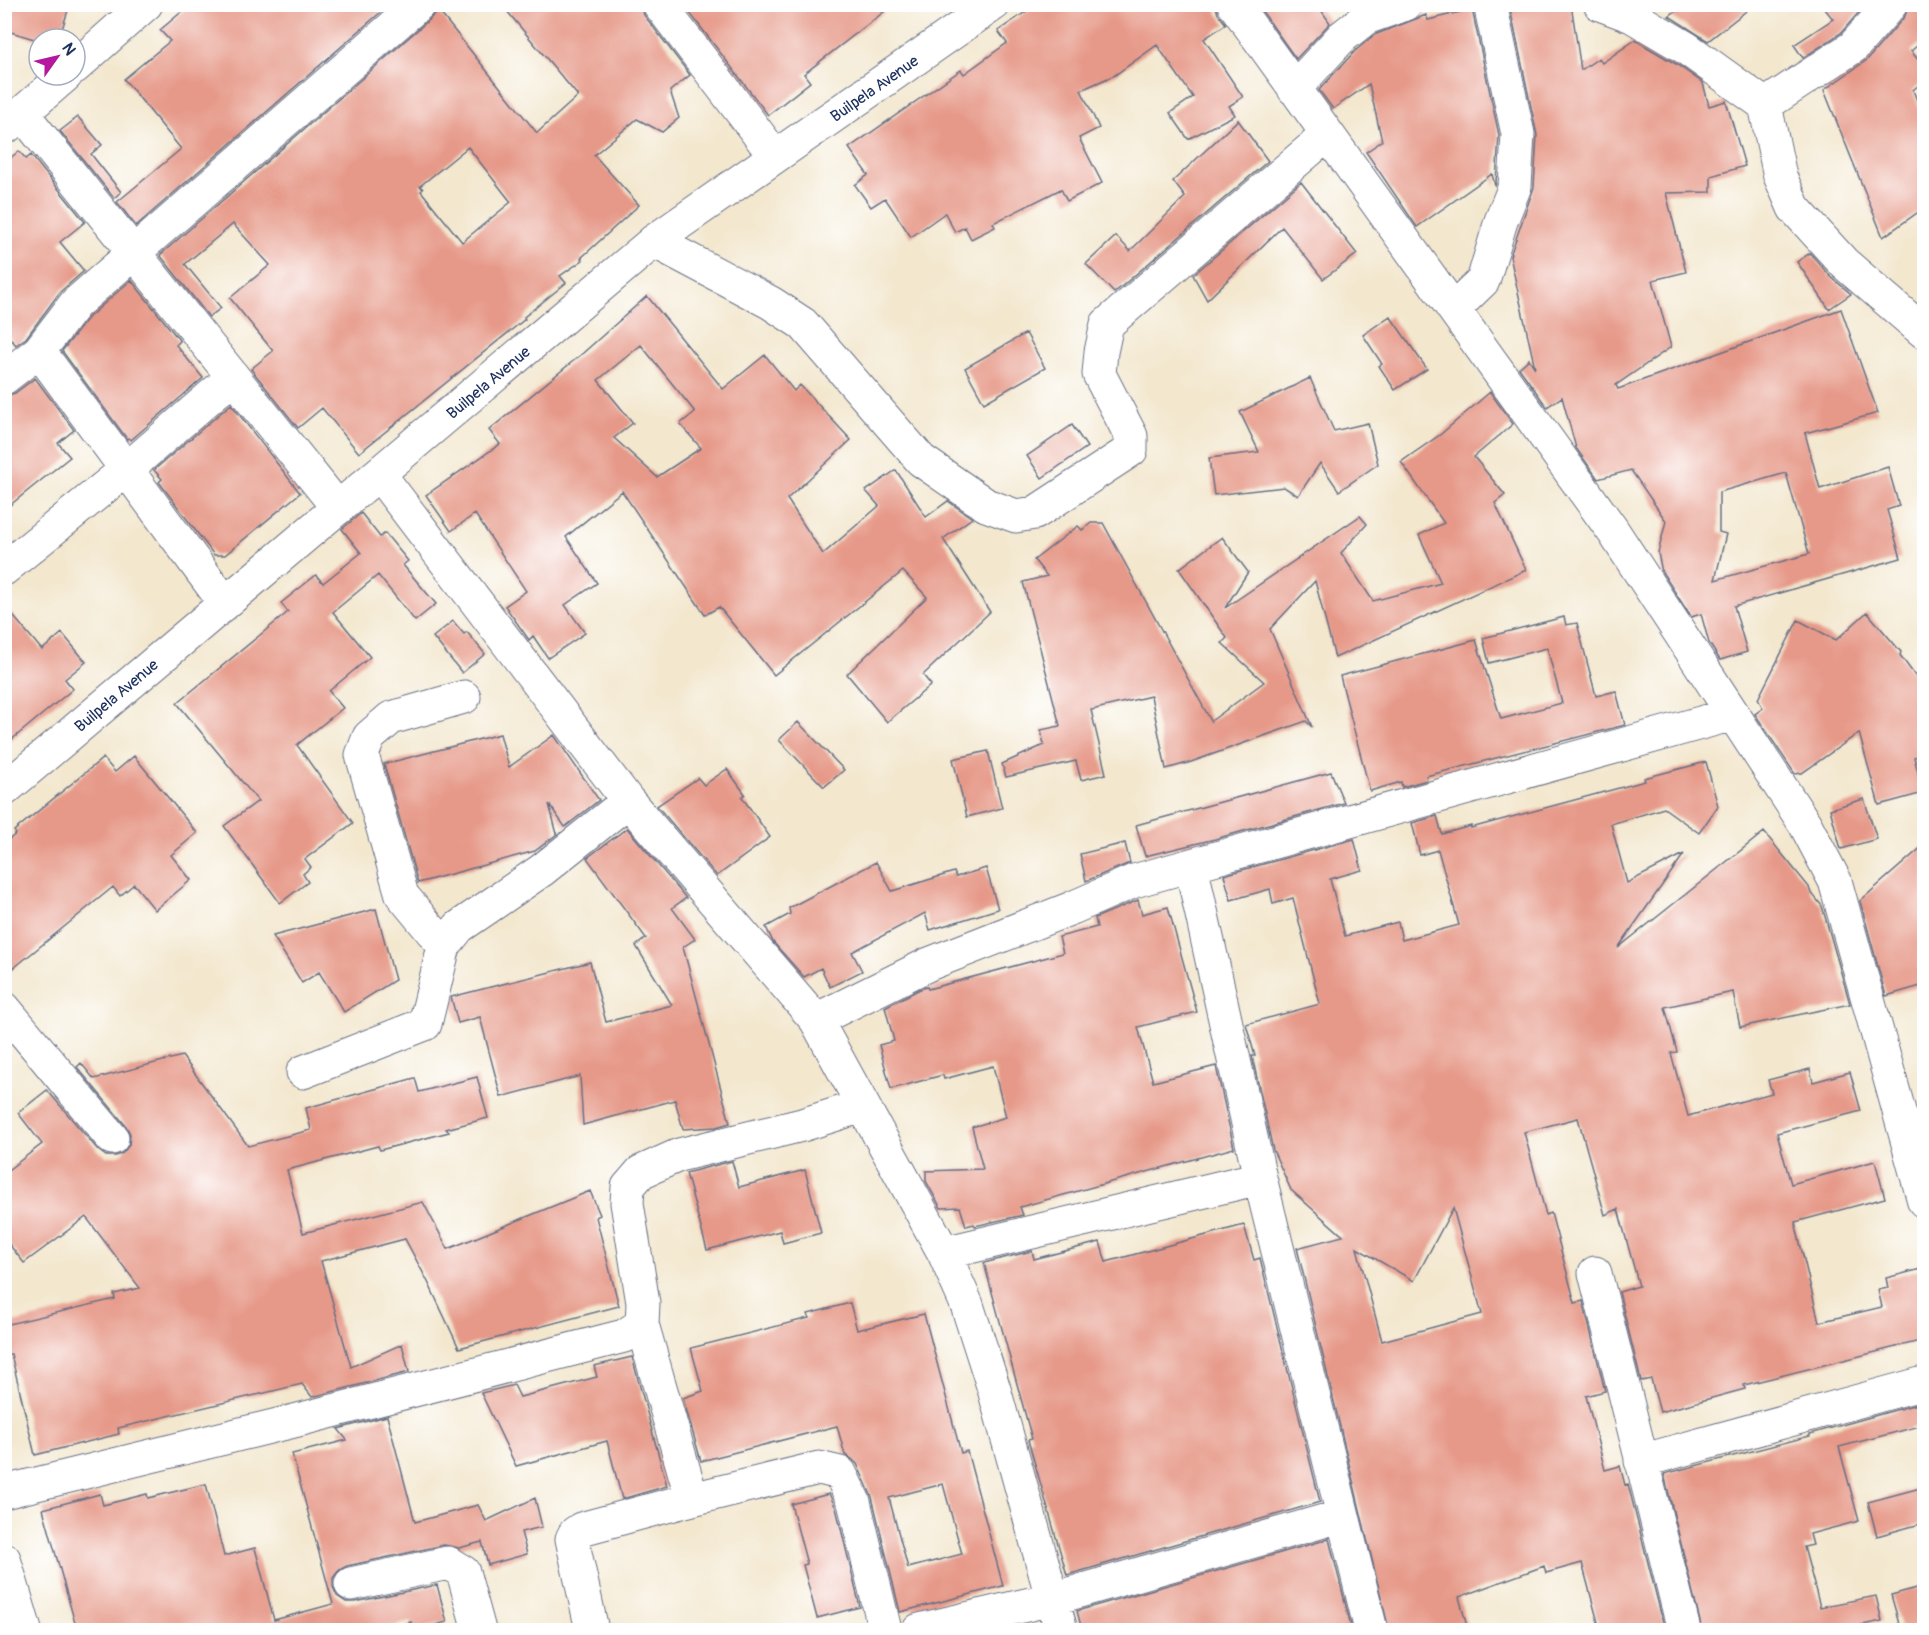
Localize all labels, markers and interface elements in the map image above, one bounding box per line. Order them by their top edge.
north arrow [27,27,87,87]
text: N [57,39,80,59]
street label: Builpela Avenue [827,51,923,127]
street label: Builpela Avenue [443,342,535,424]
street label: Builpela Avenue [71,655,163,737]

